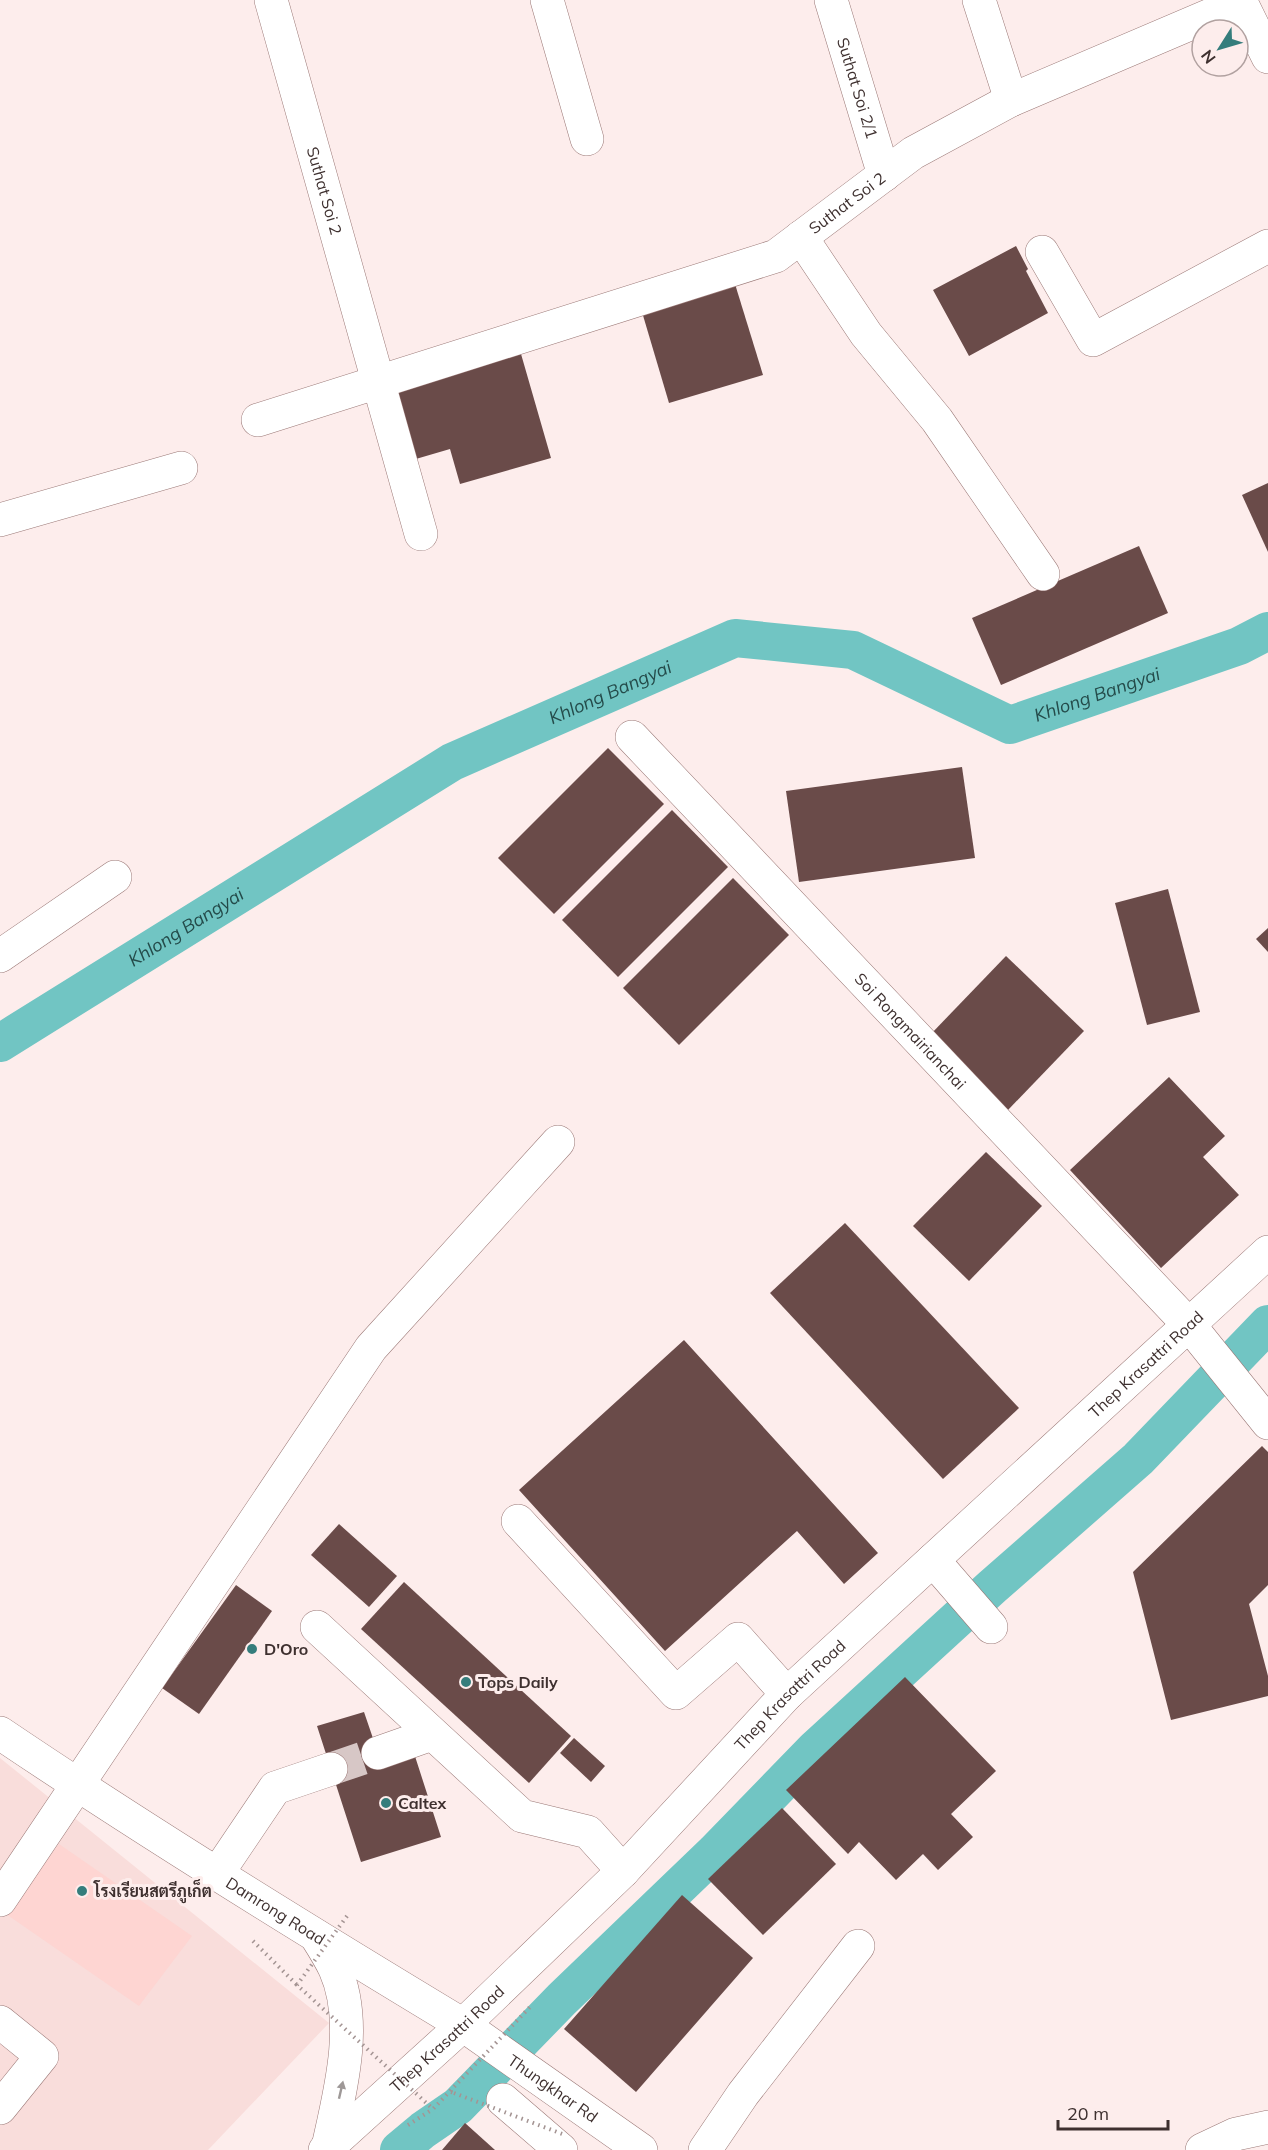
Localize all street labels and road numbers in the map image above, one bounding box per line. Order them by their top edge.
street label: Suthat Soi 2/1 [833,35,882,141]
street label: Suthat Soi 2 [303,144,346,237]
street label: Suthat Soi 2 [805,168,889,238]
street label: Soi Rongmairianchai [851,969,970,1093]
street label: Thep Krasattri Road [1084,1307,1207,1422]
street label: Thep Krasattri Road [730,1635,850,1754]
street label: Damrong Road [222,1872,329,1949]
street label: Thep Krasattri Road [385,1981,508,2097]
street label: Thungkhar Rd [504,2050,602,2127]

